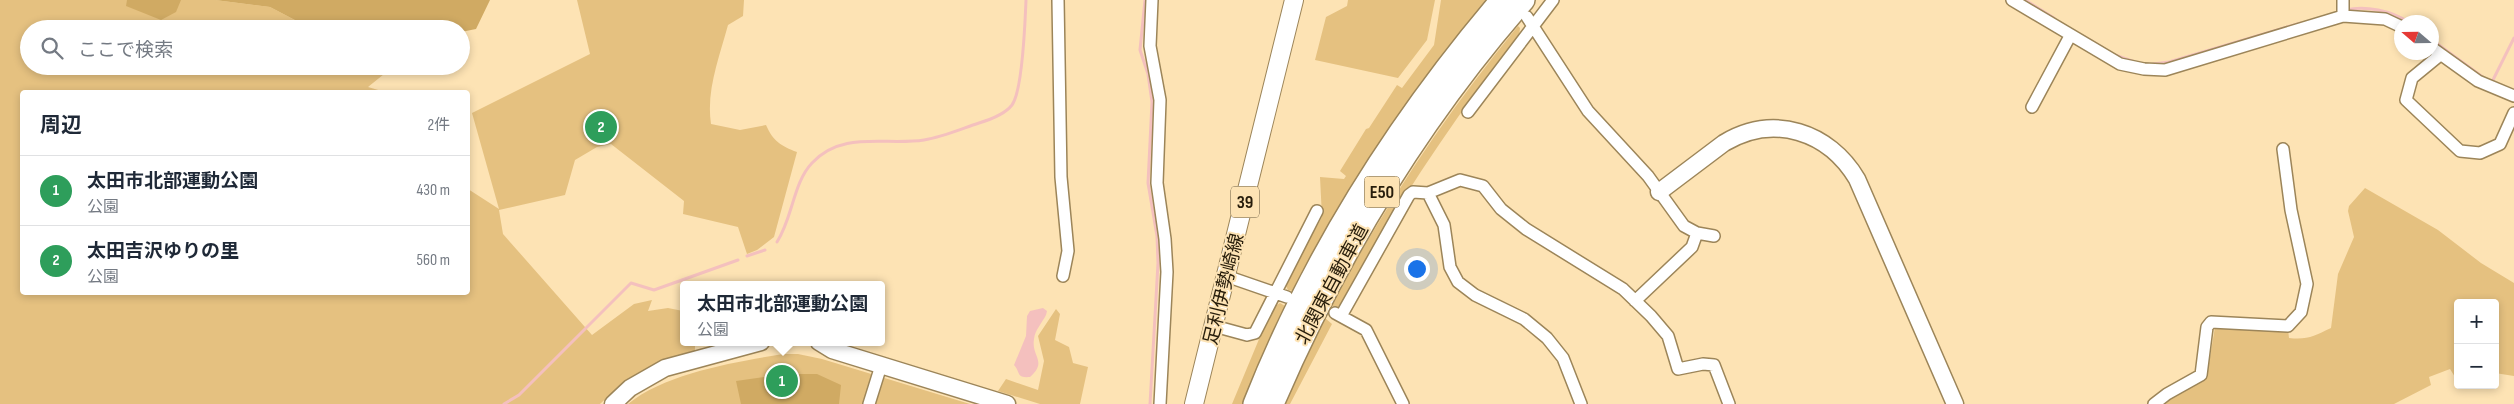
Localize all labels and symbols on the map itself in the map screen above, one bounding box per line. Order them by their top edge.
north arrow [2394,15,2439,60]
pin: 2 [585,108,617,146]
road number: E50 [1364,176,1400,208]
road number: 39 [1231,186,1259,218]
street label: 北関東自動車道 [1291,221,1374,349]
street label: 足利伊勢崎線 [1200,231,1249,347]
your location [1404,256,1430,282]
pin: 1 [766,362,798,400]

